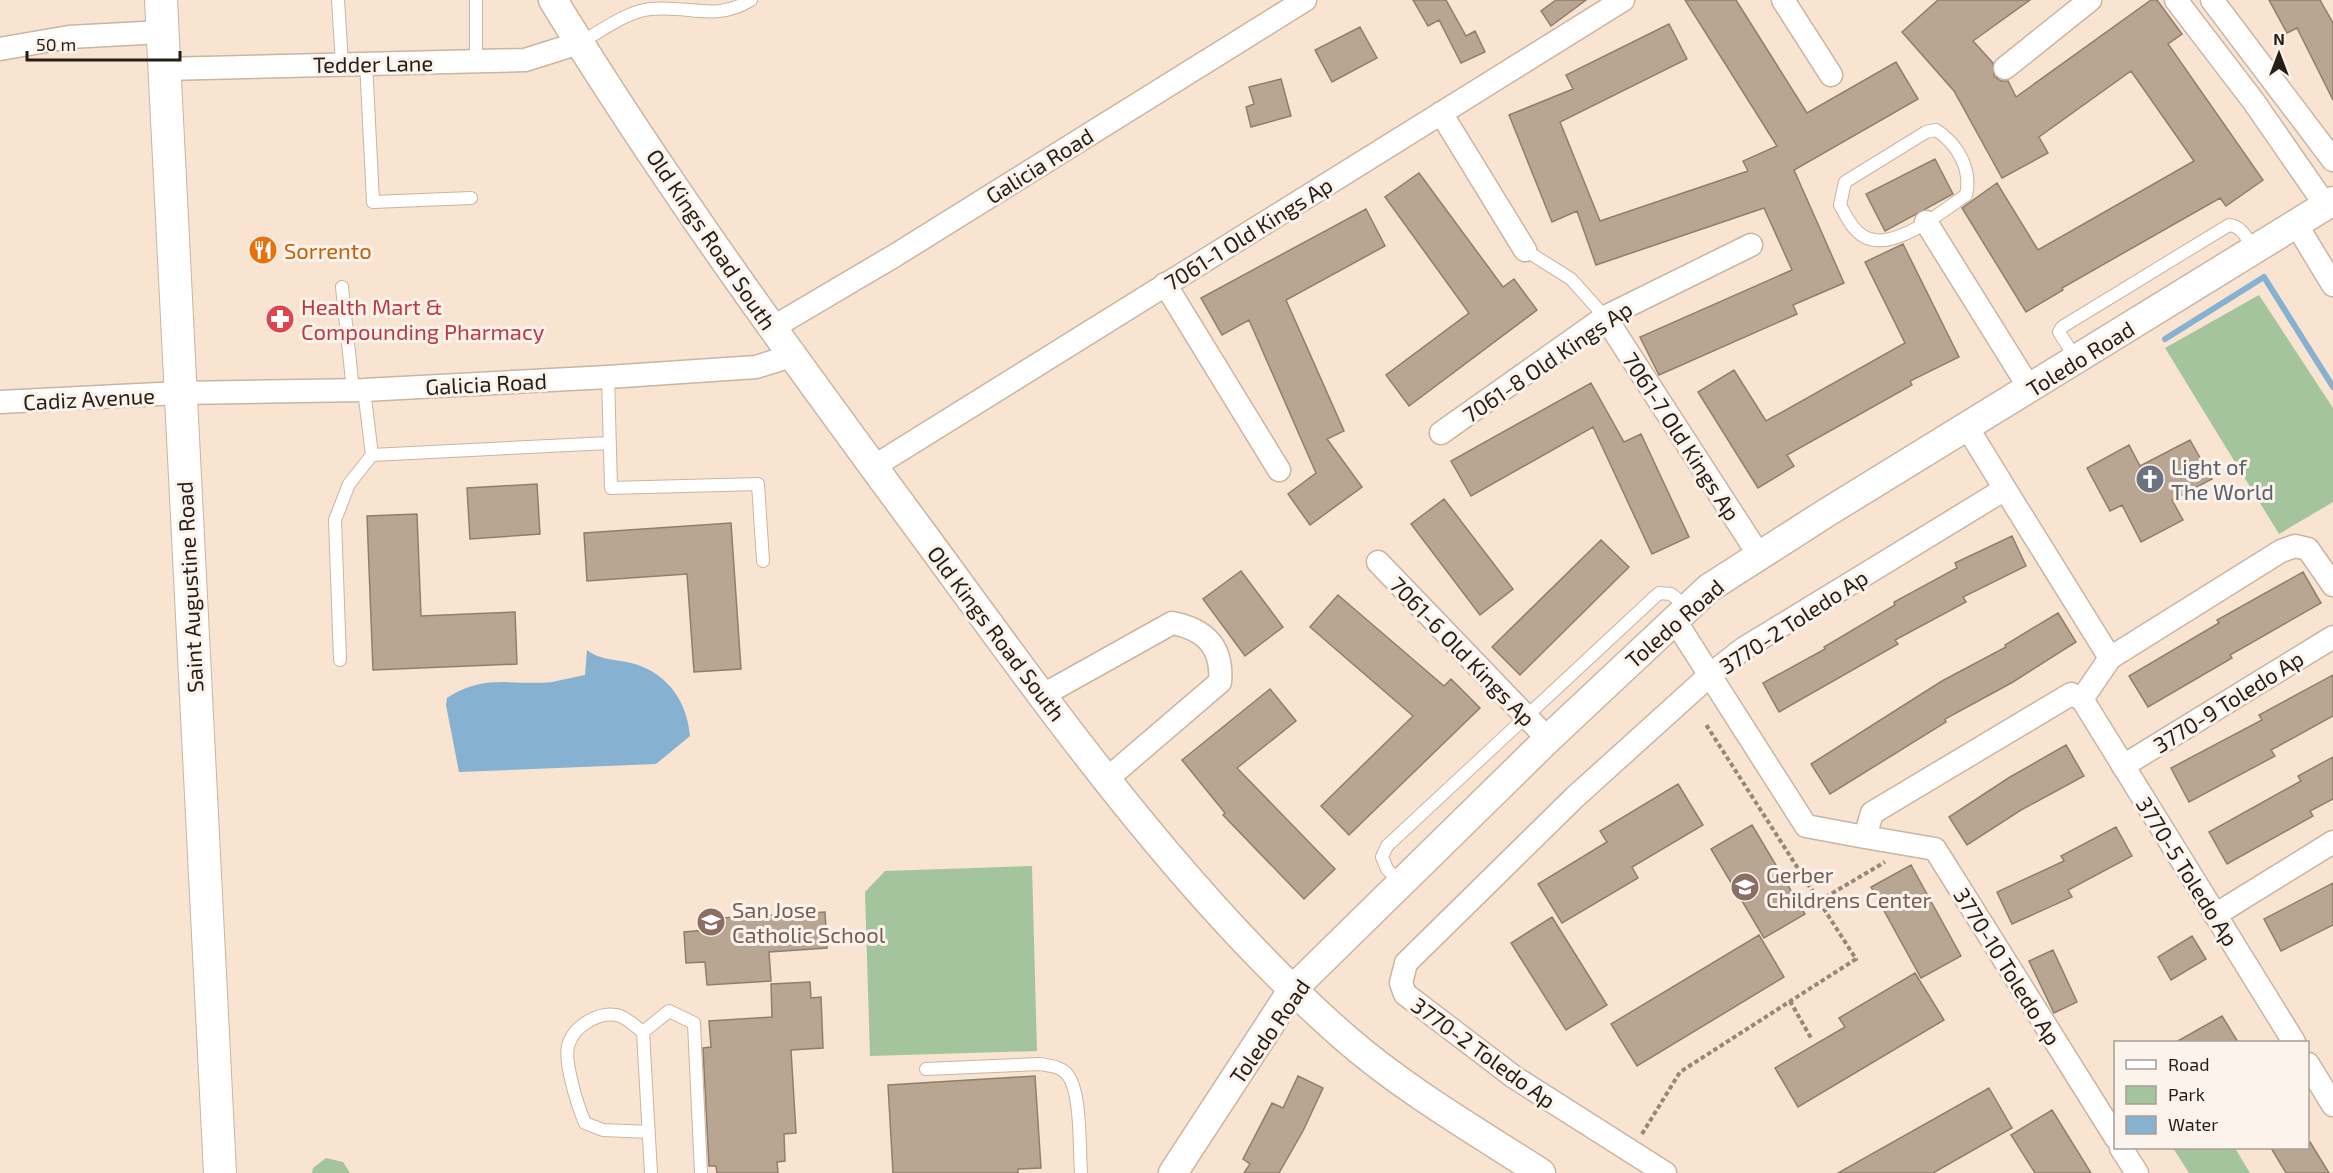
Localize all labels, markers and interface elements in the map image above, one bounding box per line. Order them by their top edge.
scale bar [27,24,180,62]
north arrow [2249,24,2309,84]
text: N [2273,29,2285,48]
text: 50 m [36,33,76,55]
street label: Tedder Lane [313,49,433,77]
street label: Galicia Road [980,122,1098,208]
street label: Old Kings Road South [642,144,782,334]
street label: 7061-1 Old Kings Ap [1159,171,1337,295]
restaurant icon: Sorrento [247,234,279,266]
place label: Sorrento [284,237,372,263]
place label: Health Mart & Compounding Pharmacy [301,293,545,344]
street label: 7061-8 Old Kings Ap [1458,295,1636,427]
pharmacy icon: Health Mart & Compounding Pharmacy [264,303,296,335]
street label: Toledo Road [2021,315,2139,401]
street label: 7061-7 Old Kings Ap [1618,347,1746,525]
street label: Galicia Road [425,367,547,399]
street label: Cadiz Avenue [22,382,156,414]
place label: Light of The World [2171,453,2274,504]
church icon: Light of The World [2134,463,2166,495]
street label: Saint Augustine Road [170,481,208,693]
street label: Old Kings Road South [923,540,1071,726]
street label: 3770-2 Toledo Ap [1714,563,1872,679]
street label: 7061-6 Old Kings Ap [1385,571,1541,731]
street label: Toledo Road [1619,573,1729,673]
street label: 3770-9 Toledo Ap [2148,644,2308,758]
street label: 3770-5 Toledo Ap [2132,792,2244,950]
place label: Gerber Childrens Center [1766,861,1931,912]
school or university icon: Gerber Childrens Center [1729,871,1761,903]
street label: 3770-10 Toledo Ap [1949,882,2067,1050]
place label: San Jose Catholic School [732,896,886,947]
school or university icon: San Jose Catholic School [695,906,727,938]
street label: Toledo Road [1223,974,1315,1088]
street label: 3770-2 Toledo Ap [1407,991,1561,1113]
legend [2114,1041,2309,1149]
text: Road [2168,1053,2209,1075]
text: Park [2168,1083,2205,1105]
text: Water [2168,1113,2218,1135]

